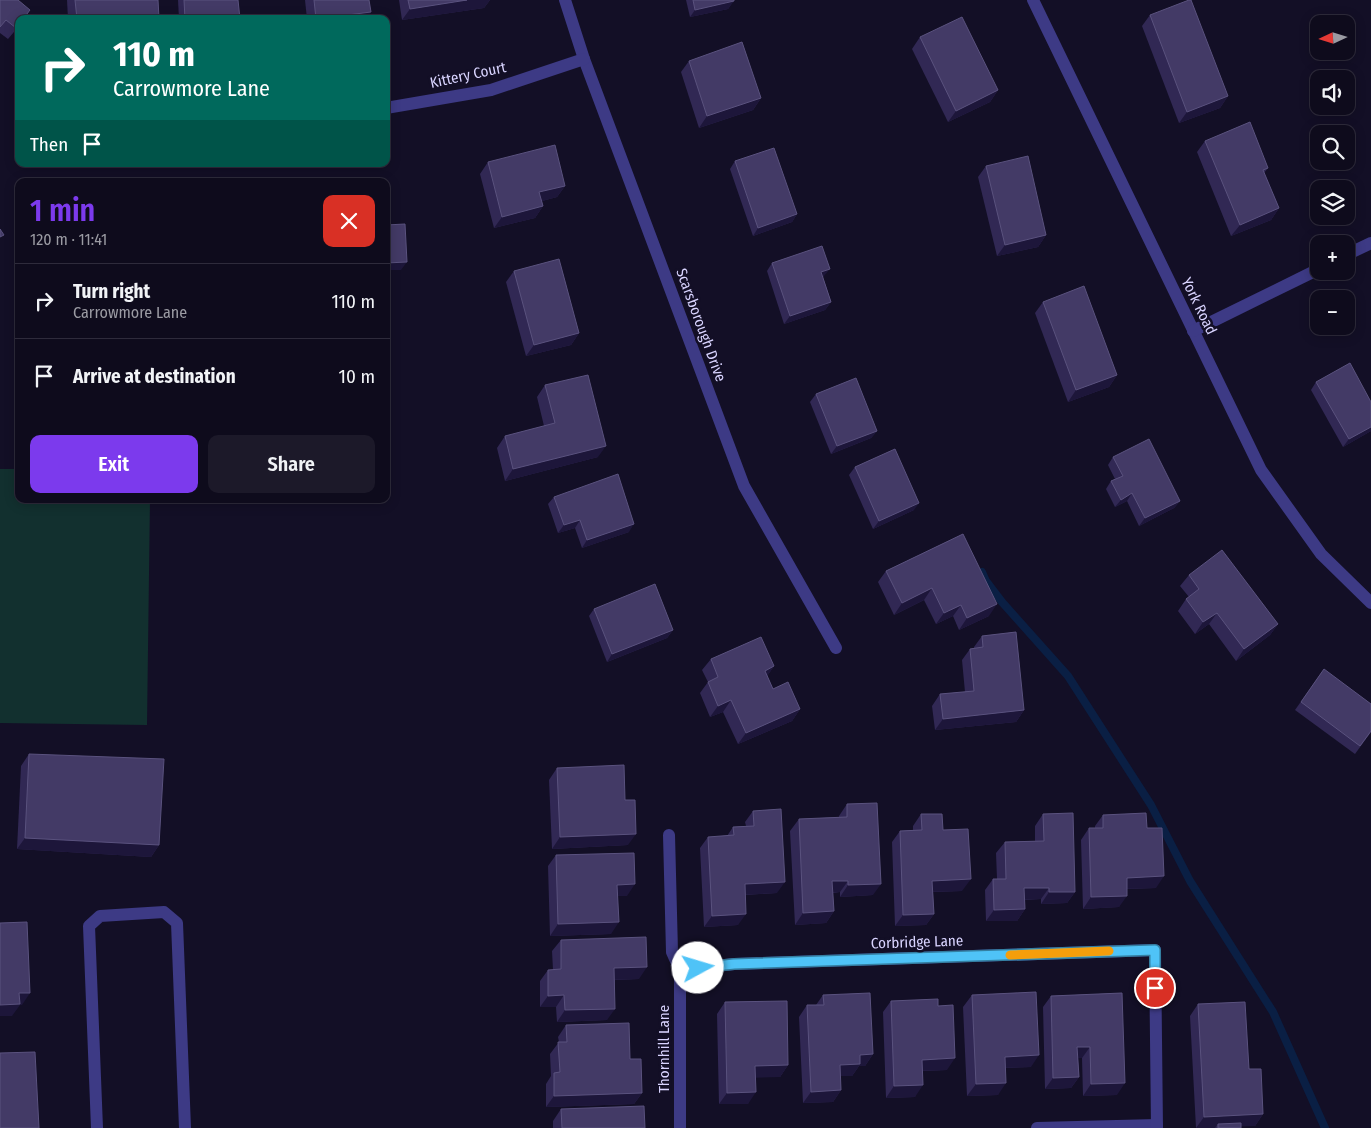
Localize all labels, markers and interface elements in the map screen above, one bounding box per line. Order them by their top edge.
north arrow [1310,15,1355,60]
map controls [1310,15,1355,335]
text: 110 m [113,33,195,75]
icon: right [30,35,95,100]
street label: Kittery Court [428,58,508,92]
button: sound [1310,70,1355,115]
text: Carrowmore Lane [113,75,270,102]
button: search [1310,125,1355,170]
icon: arrive [78,130,106,158]
text: Then [30,133,68,156]
button: layers [1310,180,1355,225]
text: 1 min [30,193,95,229]
button: close [323,195,375,247]
text: 120 m · 11:41 [30,230,107,249]
button: + [1310,235,1355,280]
street label: Scarsborough Drive [672,266,730,384]
street label: York Road [1177,274,1221,338]
text: Turn right [73,280,150,303]
icon: right [30,287,58,315]
text: 110 m [331,290,375,313]
button: − [1310,290,1355,335]
text: Carrowmore Lane [73,303,187,322]
icon: arrive [30,362,58,390]
text: Arrive at destination [73,365,236,388]
text: 10 m [339,365,375,388]
button: Exit [30,435,198,493]
button: Share [208,435,375,493]
street label: Corbridge Lane [870,931,964,953]
position arrow [671,941,723,993]
pin [1134,967,1176,1009]
icon: arrive [1141,974,1169,1002]
street label: Thornhill Lane [655,1005,673,1093]

